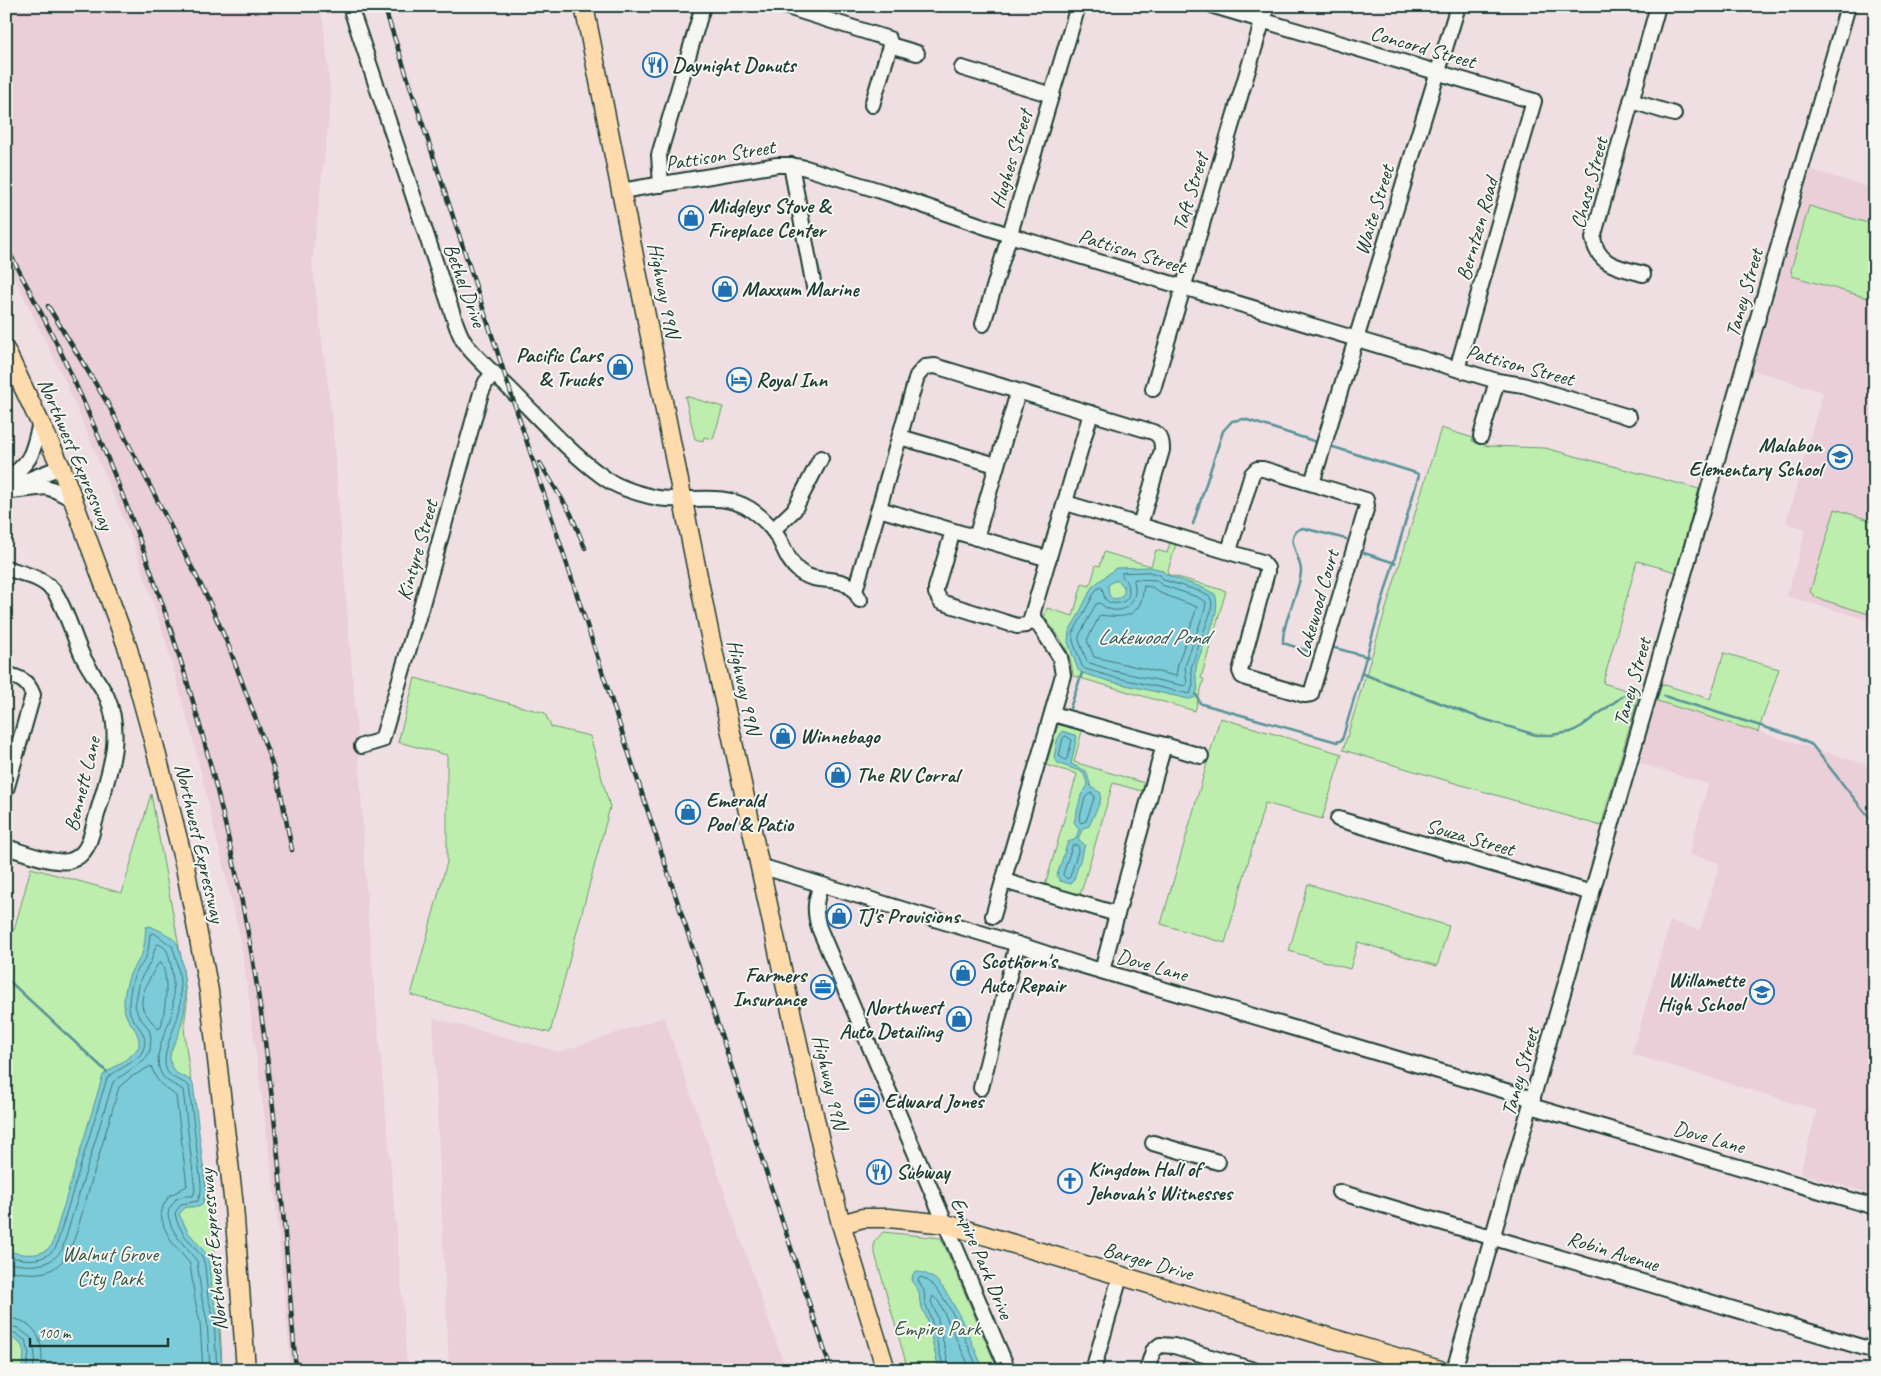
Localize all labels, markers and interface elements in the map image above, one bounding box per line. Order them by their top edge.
street label: Concord Street [1368,20,1480,75]
restaurant icon: Daynight Donuts [642,52,668,78]
place label: Daynight Donuts [672,52,798,78]
street label: Hughes Street [984,104,1039,211]
street label: Pattison Street [663,133,779,176]
street label: Chase Street [1564,133,1614,231]
street label: Taft Street [1166,147,1215,234]
street label: Waite Street [1348,160,1401,258]
street label: Berntzen Road [1450,172,1505,283]
place label: Midgleys Stove & Fireplace Center [708,193,833,243]
shop icon: Midgleys Stove & Fireplace Center [678,205,704,231]
street label: Pattison Street [1075,222,1191,280]
street label: Bethel Drive [438,240,493,333]
street label: Highway 99N [642,240,687,343]
street label: Taney Street [1719,244,1770,340]
shop icon: Maxxum Marine [712,276,738,302]
place label: Maxxum Marine [742,276,860,302]
street label: Pattison Street [1463,338,1579,392]
place label: Pacific Cars & Trucks [516,342,605,392]
shop icon: Pacific Cars & Trucks [607,354,633,380]
hotel icon: Royal Inn [726,367,752,393]
place label: Royal Inn [756,367,828,393]
street label: Northwest Expressway [32,374,120,536]
place label: Malabon Elementary School [1689,432,1826,482]
school or university icon: Malabon Elementary School [1827,444,1853,470]
street label: Kintyre Street [390,495,444,603]
street label: Lakewood Court [1289,545,1345,661]
water label: Lakewood Pond [1098,623,1216,651]
street label: Taney Street [1607,633,1658,729]
street label: Highway 99N [721,637,767,740]
shop icon: Winnebago [770,723,796,749]
place label: Winnebago [800,723,881,749]
street label: Bennett Lane [58,732,107,834]
street label: Northwest Expressway [169,761,231,927]
shop icon: The RV Corral [825,762,851,788]
place label: The RV Corral [856,762,963,788]
place label: Emerald Pool & Patio [706,787,795,837]
shop icon: Emerald Pool & Patio [675,799,701,825]
street label: Souza Street [1423,812,1519,863]
shop icon: TJ's Provisions [826,903,852,929]
place label: TJ's Provisions [856,903,962,929]
street label: Dove Lane [1114,943,1193,988]
place label: Scothorn's Auto Repair [980,948,1068,998]
shop icon: Scothorn's Auto Repair [950,960,976,986]
place label: Farmers Insurance [732,962,809,1012]
place label: Willamette High School [1658,967,1748,1017]
office icon: Farmers Insurance [810,974,836,1000]
school or university icon: Willamette High School [1749,979,1775,1005]
place label: Northwest Auto Detailing [839,994,945,1044]
shop icon: Northwest Auto Detailing [946,1006,972,1032]
street label: Taney Street [1495,1023,1546,1119]
street label: Highway 99N [807,1032,854,1135]
office icon: Edward Jones [854,1088,880,1114]
place label: Edward Jones [884,1088,986,1114]
street label: Dove Lane [1671,1115,1750,1160]
place label: Kingdom Hall of Jehovah's Witnesses [1086,1156,1234,1206]
restaurant icon: Subway [866,1159,892,1185]
place label: Subway [896,1159,952,1185]
street label: Northwest Expressway [193,1166,233,1332]
church icon: Kingdom Hall of Jehovah's Witnesses [1057,1168,1083,1194]
street label: Empire Park Drive [945,1193,1020,1324]
street label: Robin Avenue [1564,1225,1663,1278]
street label: Barger Drive [1100,1236,1198,1287]
park label: Walnut Grove City Park [62,1241,160,1291]
park label: Empire Park [894,1315,982,1341]
scale bar [30,1316,168,1348]
text: 100 m [38,1324,72,1343]

